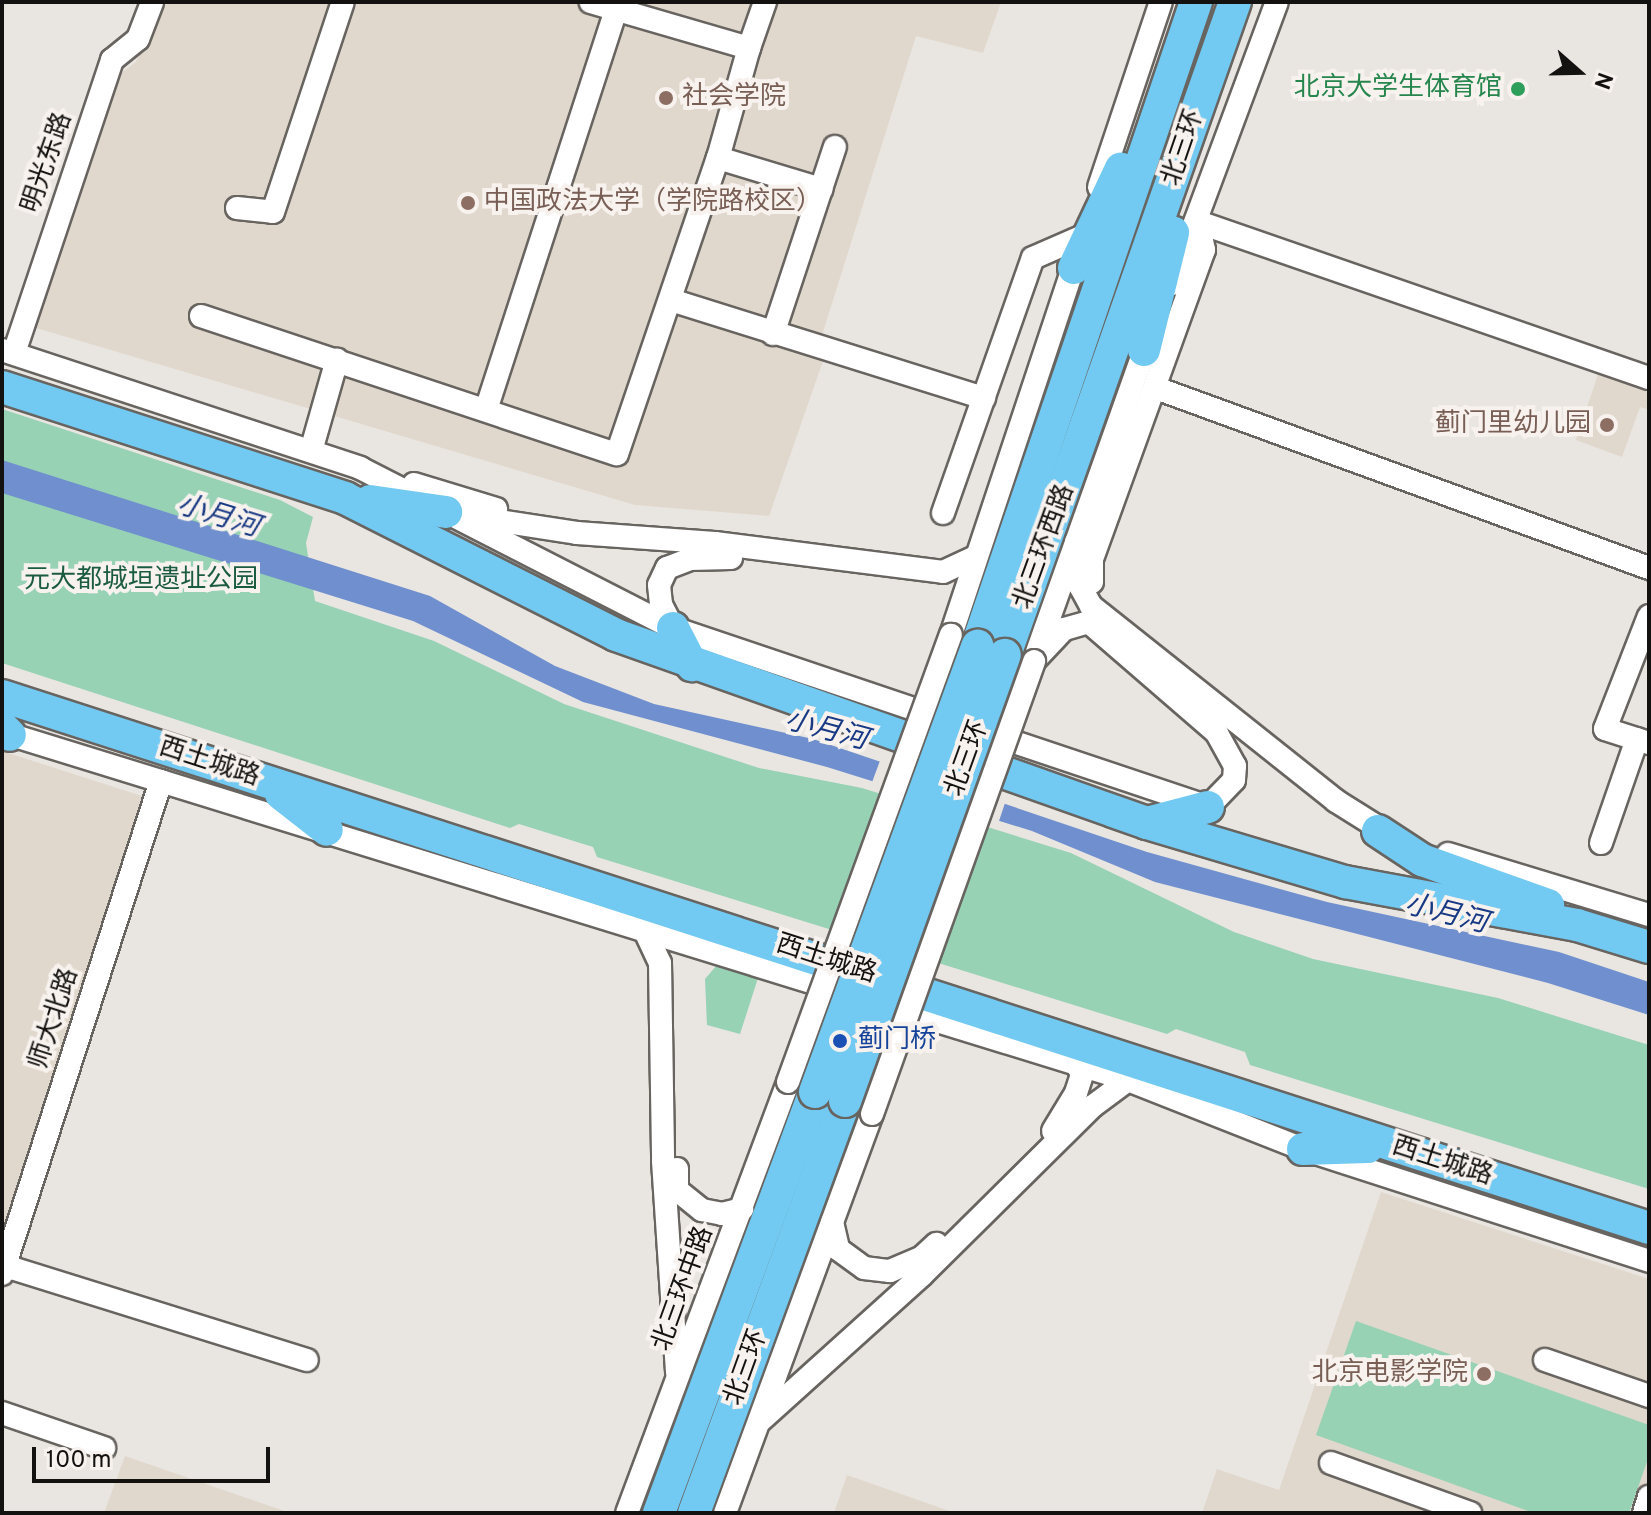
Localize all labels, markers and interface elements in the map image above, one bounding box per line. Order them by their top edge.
north arrow [1539,32,1619,112]
text: N [1587,68,1617,92]
place label: 北京大学生体育馆 [1294,73,1502,105]
marker: 北京大学生体育馆 [1509,80,1527,98]
place label: 社会学院 [682,82,786,114]
marker: 社会学院 [657,89,675,107]
street label: 北三环 [1157,106,1211,190]
street label: 明光东路 [16,109,80,217]
place label: 中国政法大学（学院路校区） [484,187,822,219]
marker: 中国政法大学（学院路校区） [459,194,477,212]
place label: 蓟门里幼儿园 [1435,409,1591,441]
marker: 蓟门里幼儿园 [1598,416,1616,434]
street label: 北三环西路 [1008,481,1082,613]
water label: 小月河 [173,489,263,545]
park label: 元大都城垣遗址公园 [24,565,258,597]
water label: 小月河 [781,704,871,758]
street label: 北三环 [940,717,996,801]
street label: 西土城路 [155,732,263,794]
water label: 小月河 [1401,889,1491,941]
street label: 西土城路 [772,929,880,991]
street label: 师大北路 [24,965,86,1073]
place label: 蓟门桥 [858,1025,936,1057]
marker: 蓟门桥 [829,1030,851,1052]
street label: 西土城路 [1388,1131,1496,1193]
street label: 北三环中路 [647,1223,721,1355]
street label: 北三环 [719,1326,775,1410]
place label: 北京电影学院 [1312,1358,1468,1390]
marker: 北京电影学院 [1475,1365,1493,1383]
scale bar [36,1431,274,1481]
text: 100 m [46,1446,112,1476]

